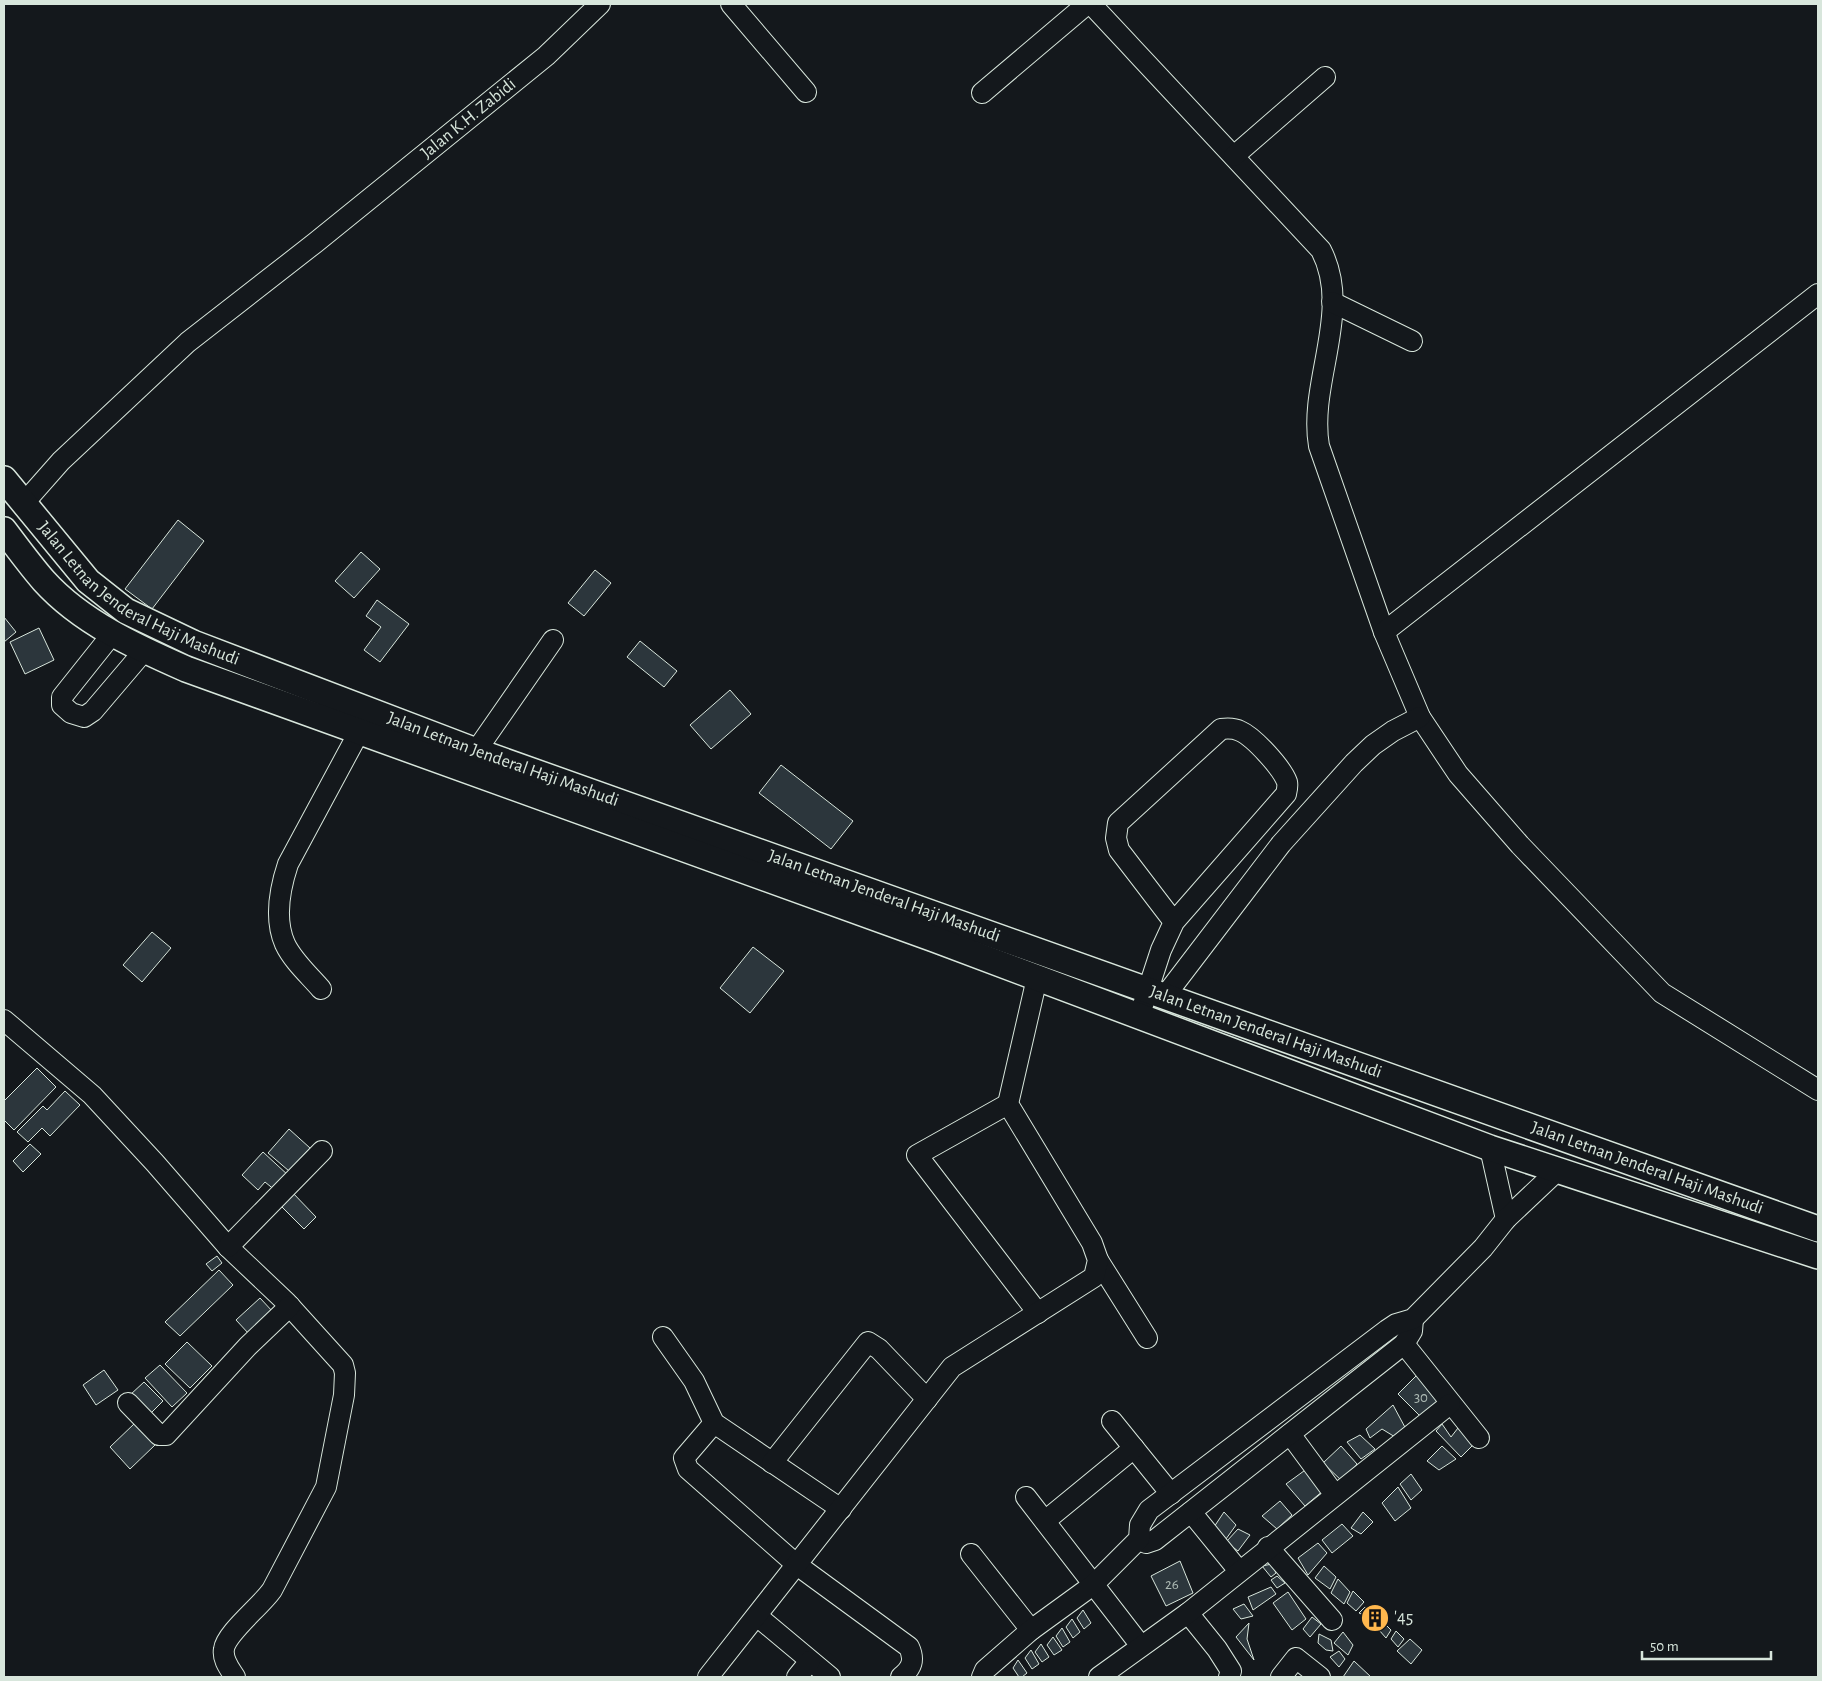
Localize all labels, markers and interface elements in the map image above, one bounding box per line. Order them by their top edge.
street label: Jalan K.H. Zabidi [418,75,519,162]
street label: Jalan Letnan Jenderal Haji Mashudi [34,518,242,669]
street label: Jalan Letnan Jenderal Haji Mashudi [385,709,621,810]
street label: Jalan Letnan Jenderal Haji Mashudi [766,847,1003,946]
street label: Jalan Letnan Jenderal Haji Mashudi [1147,983,1384,1082]
street label: Jalan Letnan Jenderal Haji Mashudi [1529,1119,1766,1218]
house number: 30 [1414,1390,1428,1405]
house number: 26 [1165,1577,1179,1592]
building icon: '45 [1360,1603,1390,1633]
place label: '45 [1394,1609,1413,1627]
scale bar [1642,1628,1771,1660]
text: 50 m [1650,1639,1679,1654]

